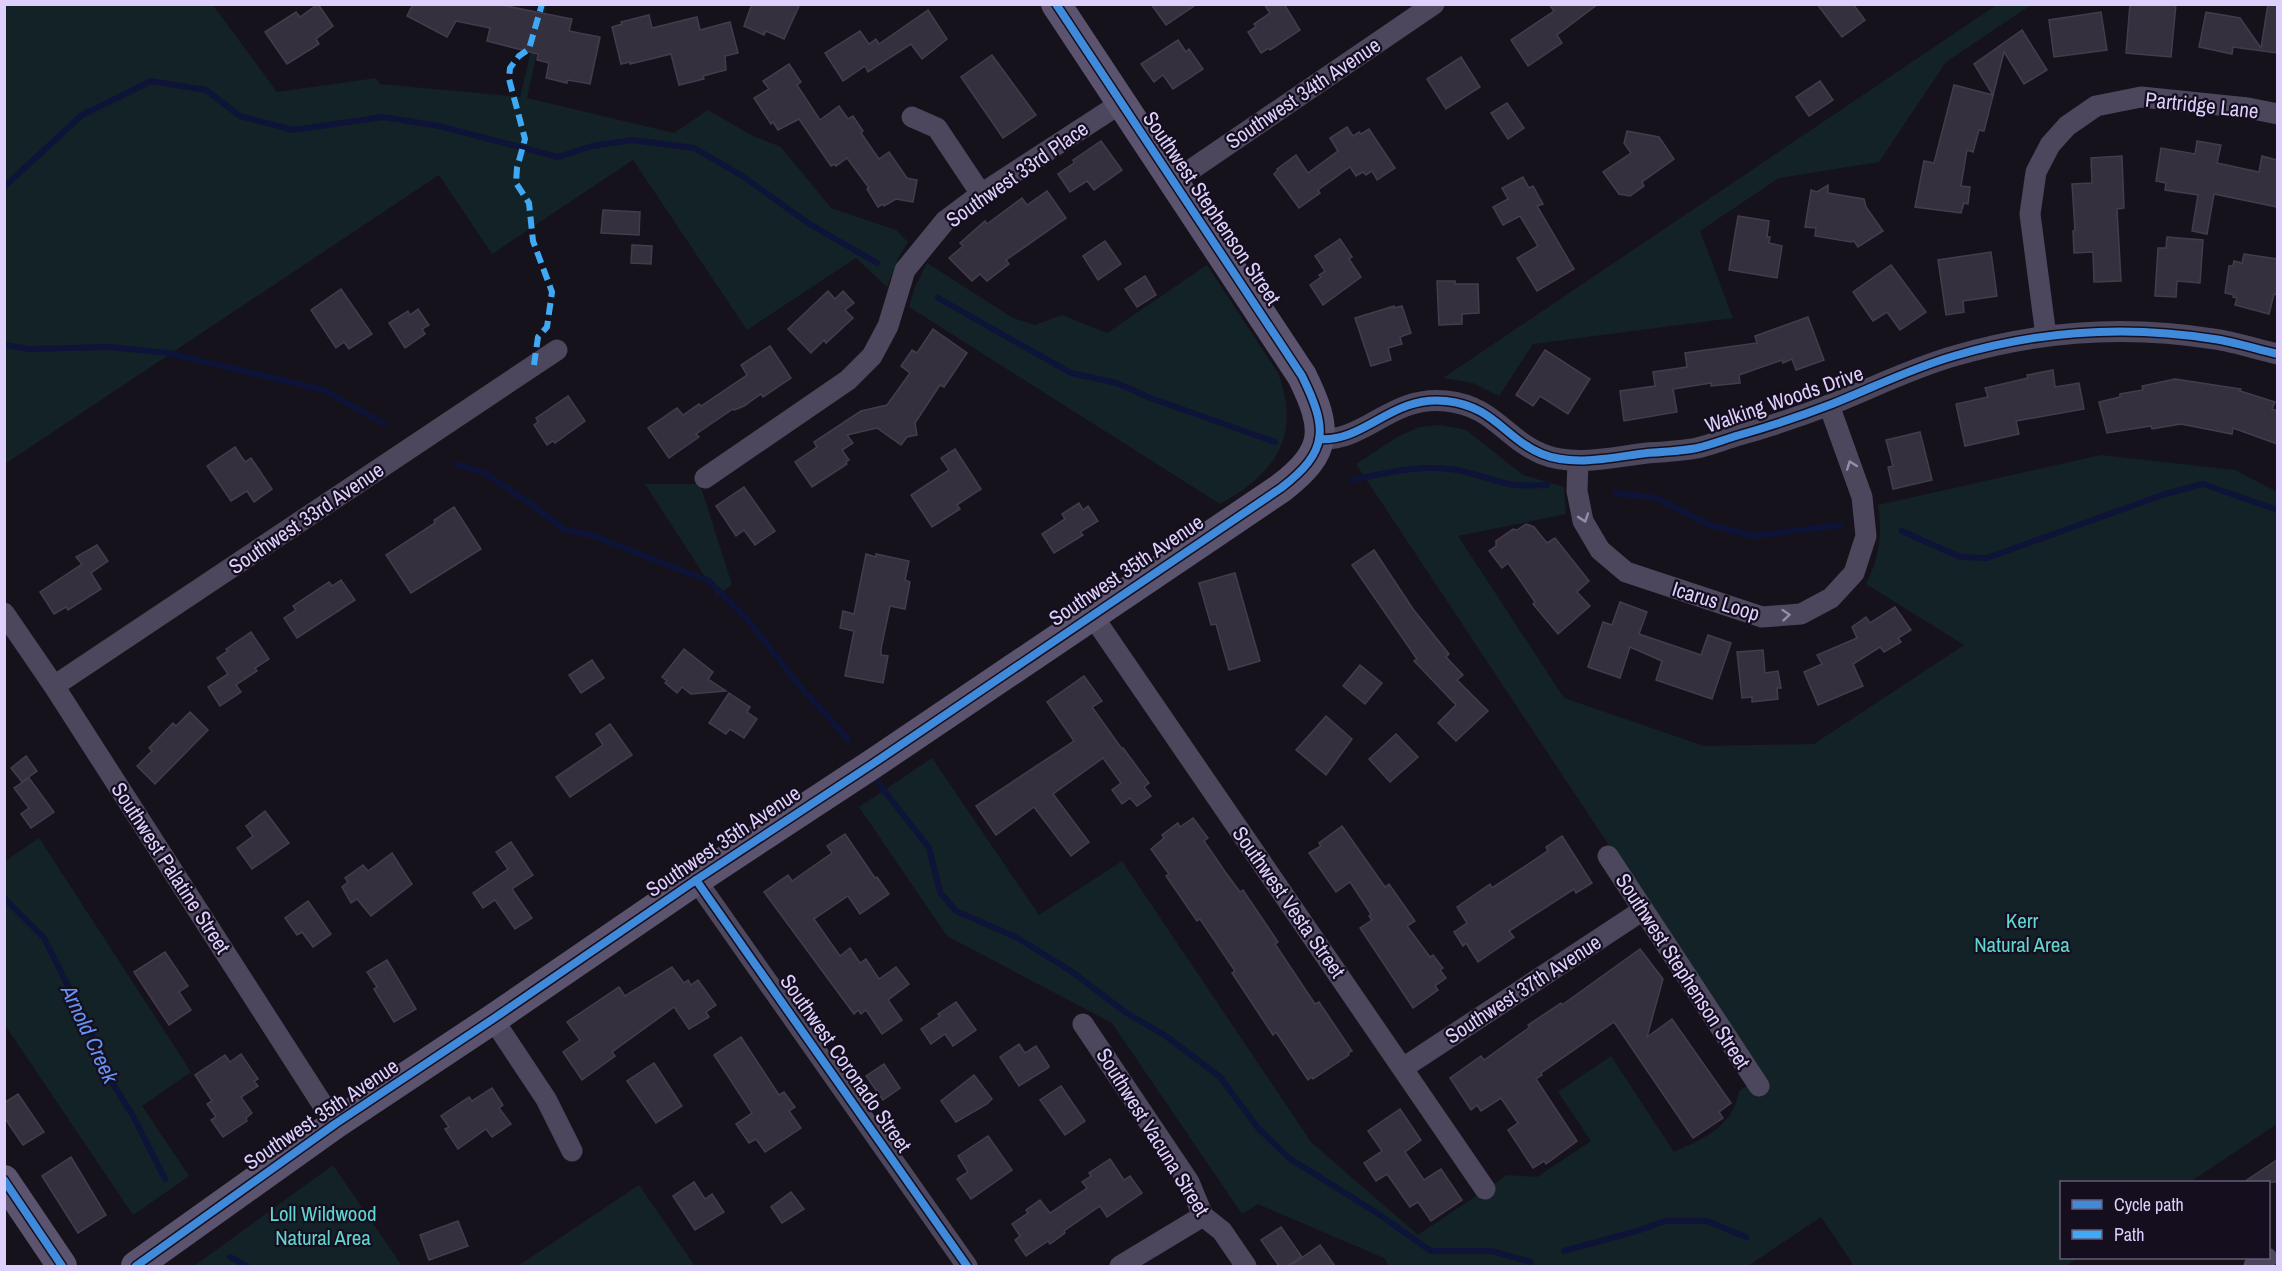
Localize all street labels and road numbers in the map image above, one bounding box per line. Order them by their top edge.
street label: Southwest 34th Avenue [1220,30,1386,156]
street label: Partridge Lane [2144,85,2260,125]
street label: Southwest Stephenson Street [1136,105,1288,311]
street label: Southwest 33rd Place [940,114,1094,234]
street label: Walking Woods Drive [1701,358,1867,440]
street label: Southwest 33rd Avenue [223,455,389,581]
street label: Southwest 35th Avenue [1043,507,1209,633]
street label: Icarus Loop [1669,574,1763,628]
street label: Southwest Palatine Street [105,777,237,960]
street label: Southwest 35th Avenue [640,778,806,904]
street label: Southwest Vesta Street [1226,820,1352,984]
street label: Southwest Stephenson Street [1609,868,1757,1075]
street label: Southwest 37th Avenue [1439,928,1607,1050]
street label: Southwest Coronado Street [773,968,919,1158]
street label: Southwest Vacuna Street [1090,1042,1217,1222]
street label: Southwest 35th Avenue [238,1051,404,1177]

